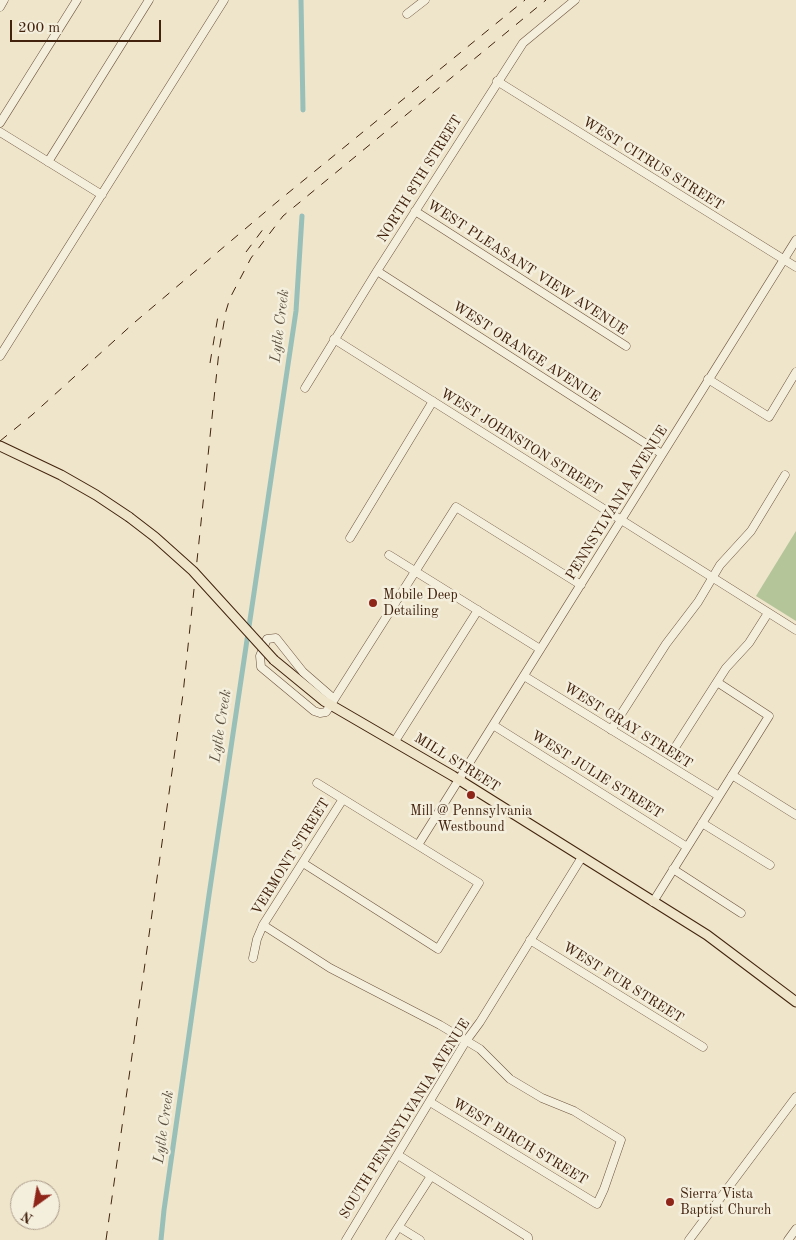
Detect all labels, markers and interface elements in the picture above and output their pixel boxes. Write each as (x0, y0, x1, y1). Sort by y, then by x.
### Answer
scale bar (12, 10, 164, 42)
text: 200 m (18, 21, 60, 36)
street label: NORTH 8TH STREET (374, 112, 466, 246)
street label: WEST CITRUS STREET (579, 114, 727, 214)
street label: WEST PLEASANT VIEW AVENUE (424, 197, 630, 339)
water label: Lytle Creek (267, 288, 293, 364)
street label: WEST ORANGE AVENUE (449, 298, 603, 406)
street label: WEST JOHNSTON STREET (437, 385, 605, 499)
street label: PENNSYLVANIA AVENUE (562, 423, 672, 583)
place label: Mobile Deep Detailing (383, 587, 458, 620)
marker: Mobile Deep Detailing (367, 597, 379, 609)
street label: WEST GRAY STREET (561, 680, 695, 772)
water label: Lytle Creek (206, 688, 236, 764)
street label: WEST JULIE STREET (528, 728, 666, 822)
street label: MILL STREET (411, 730, 503, 796)
marker: Mill @ Pennsylvania Westbound (465, 789, 477, 801)
street label: VERMONT STREET (248, 795, 334, 919)
place label: Mill @ Pennsylvania Westbound (410, 803, 532, 836)
street label: WEST FUR STREET (559, 939, 687, 1027)
street label: SOUTH PENNSYLVANIA AVENUE (336, 1016, 474, 1222)
water label: Lytle Creek (150, 1089, 178, 1165)
street label: WEST BIRCH STREET (449, 1095, 591, 1189)
north arrow (10, 1180, 60, 1230)
place label: Sierra Vista Baptist Church (680, 1186, 771, 1218)
marker: Sierra Vista Baptist Church (664, 1196, 676, 1208)
text: N (19, 1208, 36, 1226)

